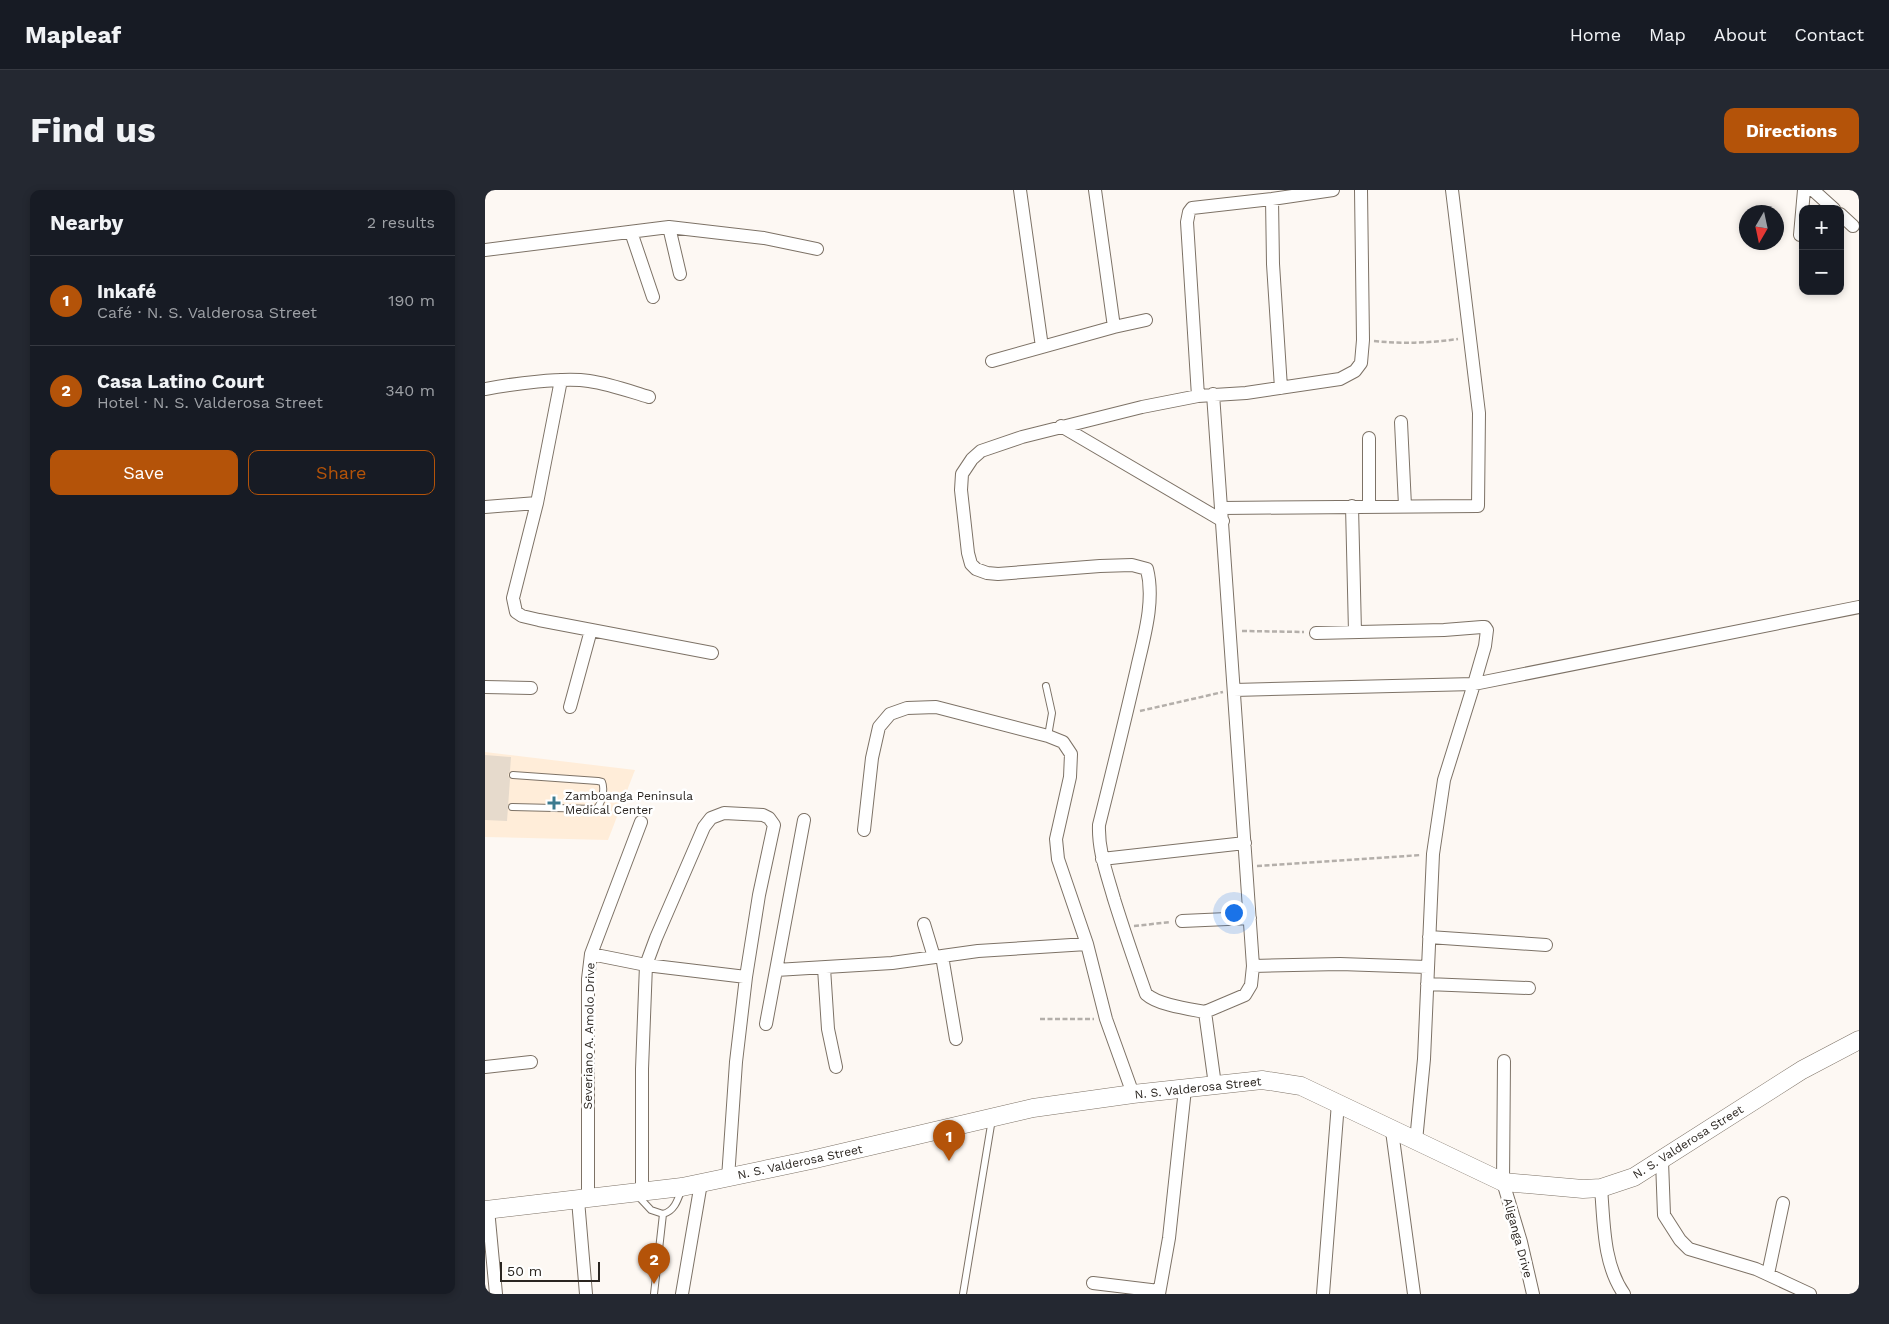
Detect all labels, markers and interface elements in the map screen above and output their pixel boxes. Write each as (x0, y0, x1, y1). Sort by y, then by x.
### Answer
text: Mapleaf (25, 21, 121, 49)
text: Home (1570, 24, 1621, 45)
text: Map (1649, 24, 1686, 45)
text: About (1714, 24, 1766, 45)
text: Contact (1794, 24, 1864, 45)
button: Directions (1724, 108, 1859, 153)
text: Find us (30, 109, 156, 151)
north arrow (1739, 205, 1784, 250)
map controls (1799, 205, 1844, 295)
button: + (1799, 205, 1844, 250)
text: Nearby (50, 210, 123, 235)
text: 2 results (367, 213, 435, 232)
button: − (1799, 250, 1844, 295)
text: Inkafé (97, 280, 156, 303)
text: 1 (63, 291, 69, 310)
text: 190 m (388, 291, 435, 310)
text: Café · N. S. Valderosa Street (97, 303, 317, 322)
text: Casa Latino Court (97, 370, 264, 393)
text: 2 (61, 381, 71, 400)
text: 340 m (385, 381, 435, 400)
text: Hotel · N. S. Valderosa Street (97, 393, 323, 412)
button: Save (50, 450, 238, 495)
button: Share (248, 450, 435, 495)
place label: Zamboanga Peninsula Medical Center (565, 789, 693, 817)
marker: Zamboanga Peninsula Medical Center (547, 796, 561, 810)
your location (1221, 900, 1247, 926)
street label: Severiano A. Amolo Drive (581, 962, 597, 1110)
street label: N. S. Valderosa Street (1134, 1074, 1262, 1102)
street label: N. S. Valderosa Street (1630, 1102, 1746, 1182)
pin: 1 (933, 1120, 965, 1161)
street label: N. S. Valderosa Street (736, 1142, 864, 1182)
street label: Aliganga Drive (1501, 1196, 1535, 1280)
pin: 2 (638, 1243, 670, 1284)
scale bar (500, 1259, 600, 1282)
text: 50 m (507, 1263, 542, 1279)

